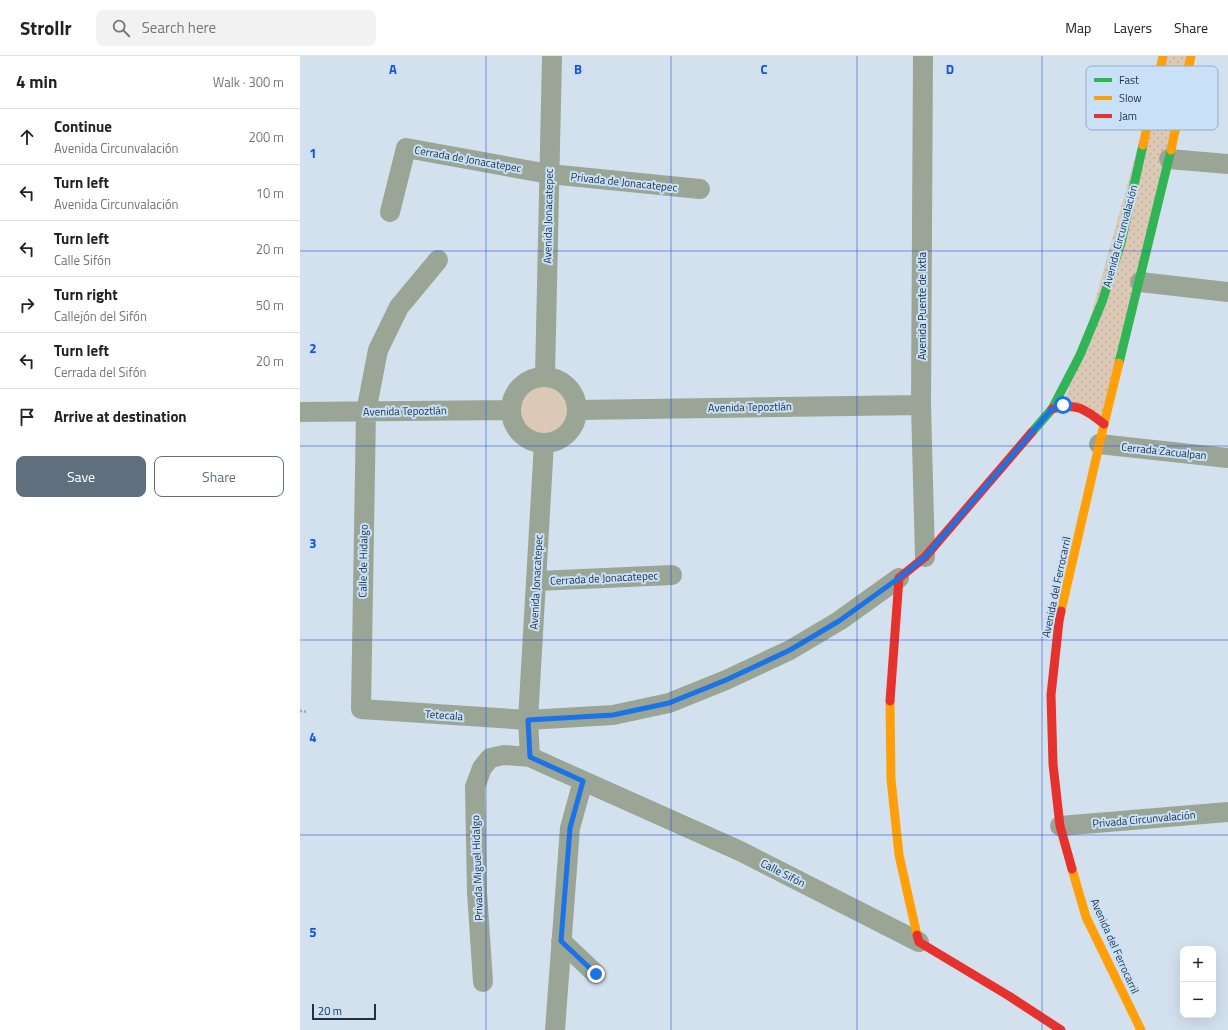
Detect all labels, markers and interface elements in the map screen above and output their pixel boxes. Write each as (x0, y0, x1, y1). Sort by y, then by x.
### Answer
search box (96, 10, 376, 46)
text: Strollr (20, 13, 72, 42)
text: Search here (142, 16, 216, 39)
icon: search (110, 17, 132, 39)
text: Map (1065, 17, 1091, 38)
text: Layers (1113, 17, 1152, 38)
text: Share (1174, 17, 1208, 38)
text: A (389, 59, 397, 79)
text: B (574, 59, 582, 79)
text: C (760, 59, 768, 79)
text: D (946, 59, 954, 79)
legend (1086, 66, 1218, 130)
text: 4 min (16, 69, 57, 95)
text: Walk · 300 m (213, 72, 284, 92)
text: Fast (1119, 72, 1139, 88)
text: Slow (1119, 90, 1142, 106)
text: Jam (1119, 108, 1137, 124)
text: Continue (54, 115, 112, 138)
icon: ahead (16, 126, 38, 148)
text: 200 m (248, 127, 284, 147)
text: Avenida Circunvalación (54, 138, 179, 158)
street label: Cerrada de Jonacatepec (413, 142, 523, 176)
text: 1 (309, 143, 317, 163)
street label: Avenida Jonacatepec (539, 168, 557, 264)
street label: Privada de Jonacatepec (570, 168, 678, 196)
text: Turn left (54, 171, 109, 194)
icon: left (16, 182, 38, 204)
text: 10 m (256, 183, 284, 203)
street label: Avenida Circunvalación (1099, 183, 1141, 289)
text: Avenida Circunvalación (54, 194, 179, 214)
text: Turn left (54, 227, 109, 250)
icon: left (16, 238, 38, 260)
text: 20 m (256, 239, 284, 259)
text: Calle Sifón (54, 250, 111, 270)
street label: Avenida Puente de Ixtla (914, 251, 930, 360)
text: Turn right (54, 283, 118, 306)
icon: right (16, 294, 38, 316)
text: 50 m (256, 295, 284, 315)
text: Callejón del Sifón (54, 306, 147, 326)
text: 2 (309, 338, 317, 358)
text: Turn left (54, 339, 109, 362)
icon: left (16, 350, 38, 372)
text: 20 m (256, 351, 284, 371)
text: Cerrada del Sifón (54, 362, 147, 382)
route start (1054, 396, 1072, 414)
street label: Avenida Tepoztlán (708, 398, 792, 416)
street label: Avenida Tepoztlán (363, 402, 447, 420)
text: Arrive at destination (54, 405, 187, 428)
icon: arrive (16, 406, 38, 428)
street label: Cerrada Zacualpan (1121, 439, 1207, 463)
button: Save (16, 456, 146, 497)
button: Share (154, 456, 284, 497)
street label: Calle de Hidalgo (354, 524, 372, 598)
text: 3 (309, 533, 317, 553)
street label: Avenida Jonacatepec (526, 534, 546, 630)
street label: Avenida del Ferrocarril (1037, 535, 1075, 639)
street label: Cerrada de Jonacatepec (549, 567, 659, 589)
street label: Tetecala (424, 706, 464, 724)
text: 4 (309, 727, 317, 747)
street label: Privada Circunvalación (1092, 807, 1196, 831)
street label: Privada Miguel Hidalgo (467, 815, 487, 921)
street label: Calle Sifón (758, 855, 808, 891)
street label: Avenida del Ferrocarril (1087, 896, 1143, 996)
text: 5 (309, 922, 317, 942)
map controls (1180, 946, 1216, 1018)
button: + (1180, 946, 1216, 982)
route end (587, 965, 605, 983)
button: − (1180, 982, 1216, 1018)
scale bar (312, 1002, 376, 1021)
text: 20 m (318, 1003, 342, 1019)

